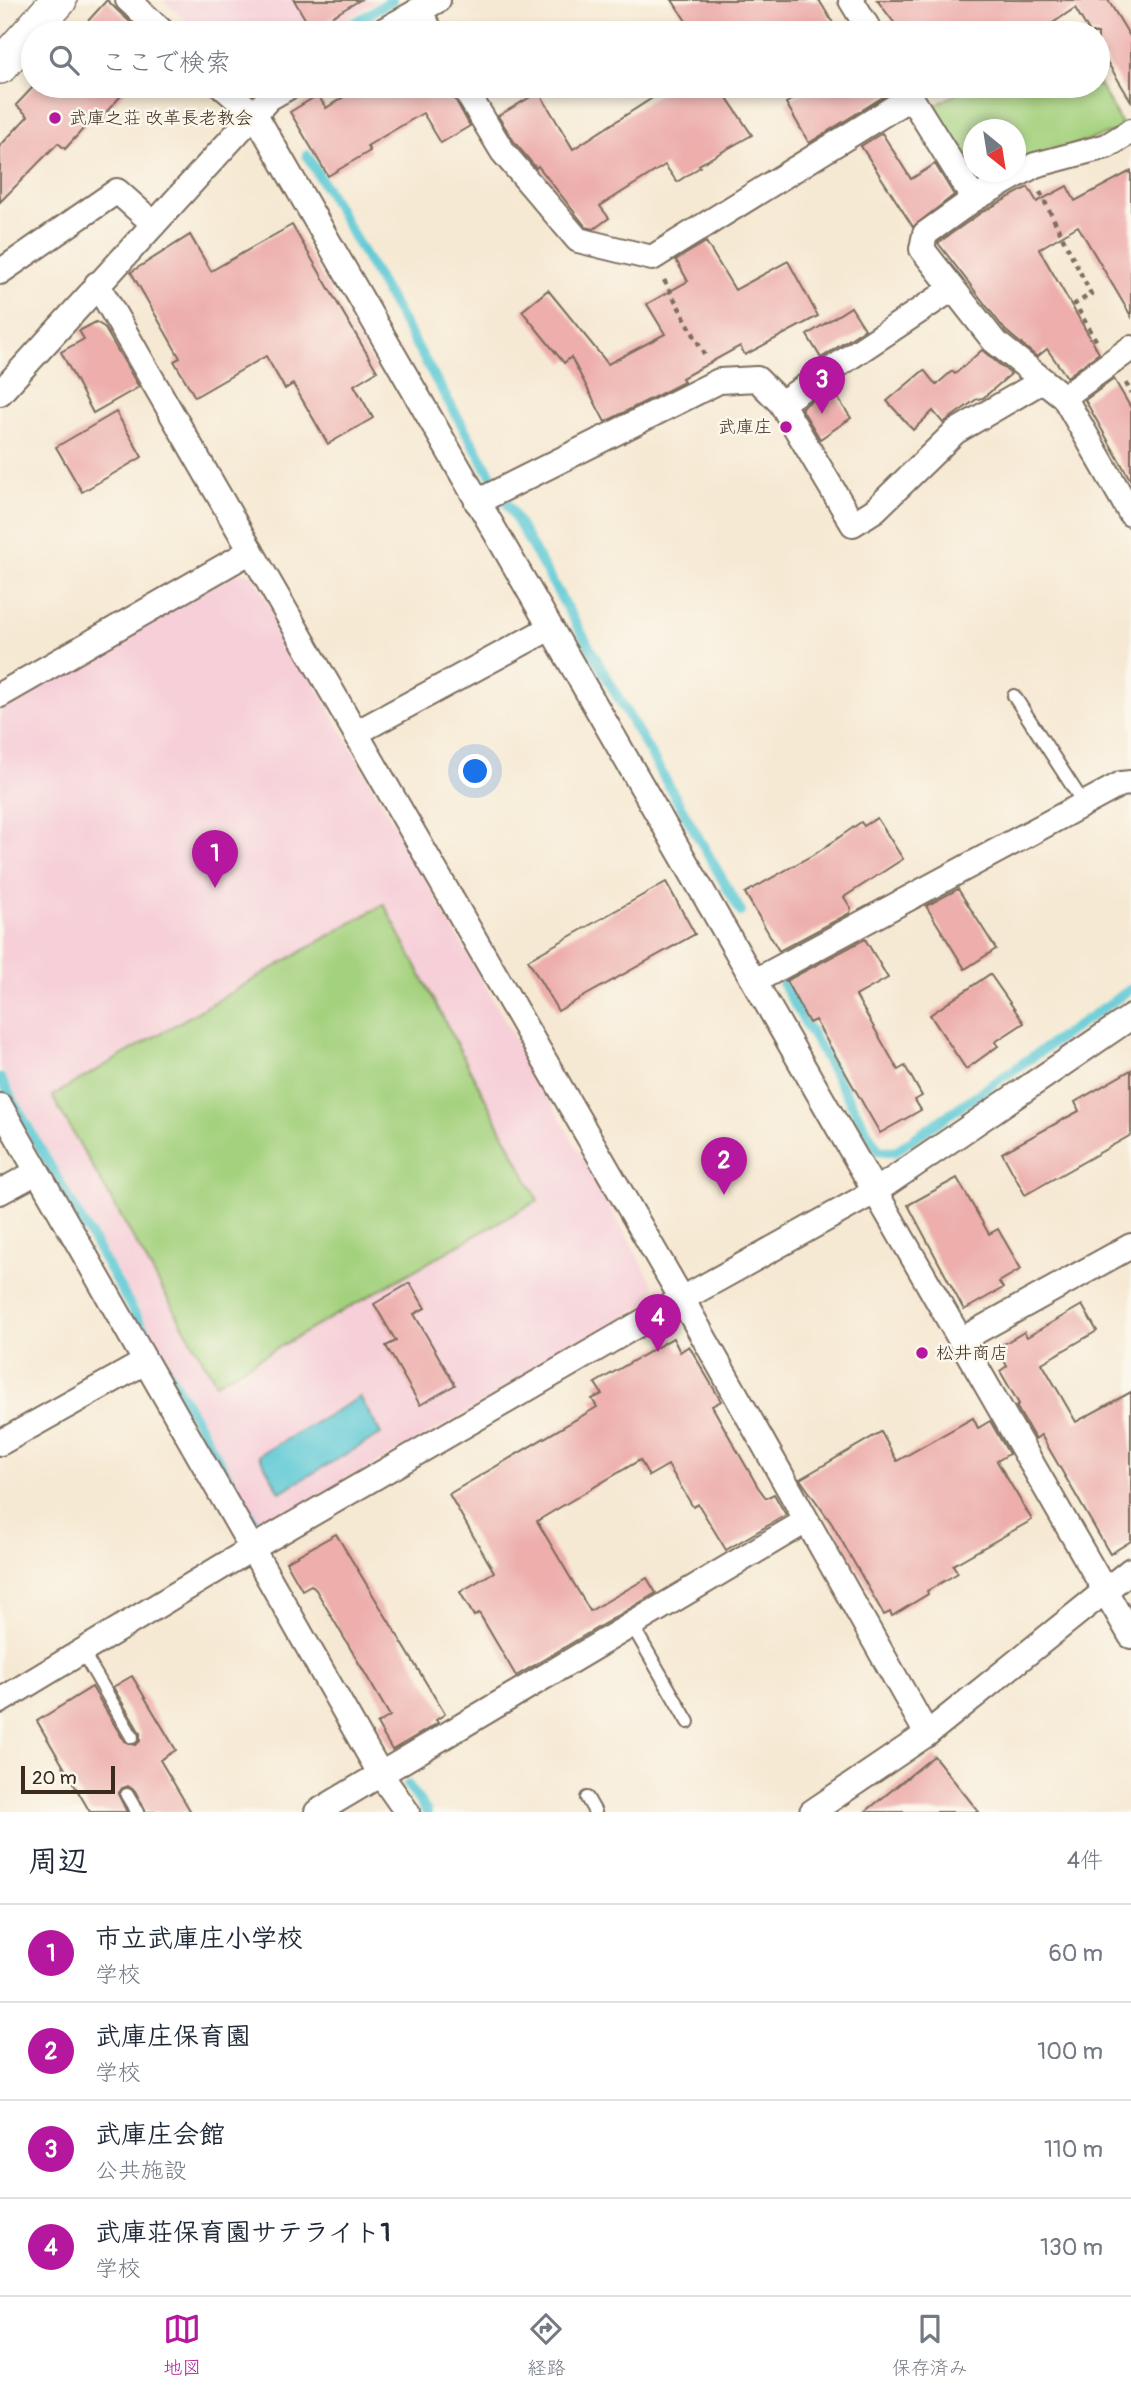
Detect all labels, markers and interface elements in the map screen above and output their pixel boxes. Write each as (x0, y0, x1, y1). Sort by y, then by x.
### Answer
search box (21, 21, 1110, 98)
icon: search (45, 41, 83, 79)
text: ここで検索 (101, 47, 231, 79)
place label: 武庫之荘 改革長老教会 (69, 107, 253, 130)
marker: 武庫之荘 改革長老教会 (47, 110, 63, 126)
north arrow (963, 119, 1026, 182)
pin: 3 (799, 356, 845, 414)
place label: 武庫庄 (718, 416, 772, 439)
marker: 武庫庄 (778, 419, 794, 435)
your location (458, 754, 492, 788)
pin: 1 (192, 830, 238, 888)
pin: 2 (701, 1137, 747, 1195)
pin: 4 (635, 1294, 681, 1352)
place label: 松井商店 (936, 1342, 1008, 1365)
marker: 松井商店 (914, 1345, 930, 1361)
scale bar (21, 1763, 116, 1795)
text: 20 m (32, 1766, 77, 1790)
text: 周辺 (28, 1843, 88, 1880)
text: 4件 (1067, 1846, 1103, 1875)
text: 市立武庫庄小学校 (95, 1923, 303, 1955)
text: 1 (47, 1939, 56, 1968)
text: 60 m (1048, 1939, 1103, 1968)
text: 学校 (95, 1960, 141, 1989)
text: 武庫庄保育園 (95, 2021, 251, 2053)
text: 2 (45, 2037, 57, 2066)
text: 100 m (1037, 2037, 1103, 2066)
text: 学校 (95, 2058, 141, 2087)
text: 武庫庄会館 (95, 2119, 225, 2151)
text: 3 (45, 2135, 57, 2164)
text: 110 m (1044, 2135, 1103, 2164)
text: 公共施設 (95, 2156, 187, 2185)
text: 武庫荘保育園サテライト1 (95, 2217, 391, 2249)
text: 4 (44, 2233, 58, 2262)
text: 130 m (1040, 2233, 1103, 2262)
text: 学校 (95, 2254, 141, 2283)
tab: 地図 (163, 2310, 201, 2380)
tab: 経路 (527, 2310, 566, 2380)
tab: 保存済み (892, 2310, 968, 2380)

